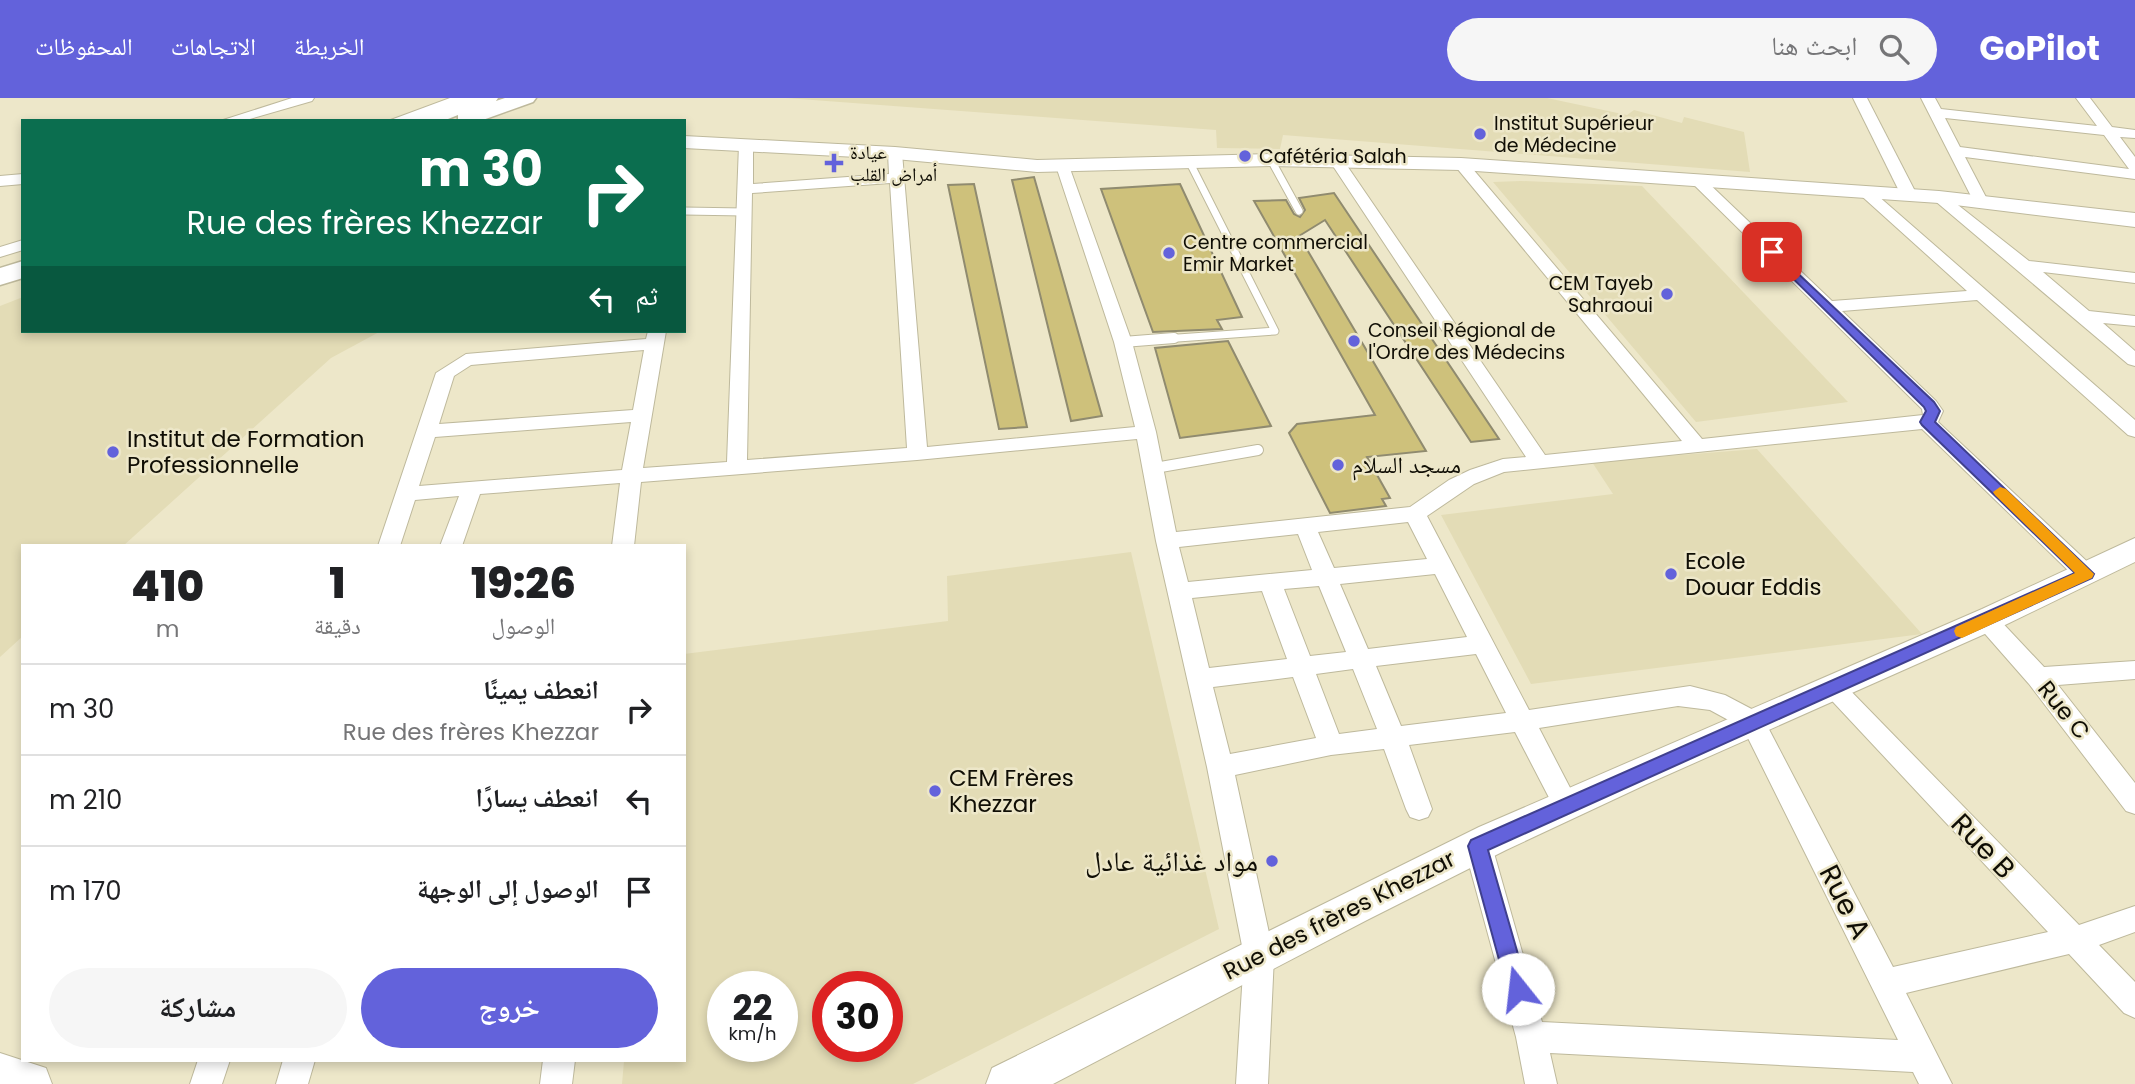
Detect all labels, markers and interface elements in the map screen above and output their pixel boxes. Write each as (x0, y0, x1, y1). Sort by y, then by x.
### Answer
search box (1447, 18, 1937, 81)
text: GoPilot (1979, 25, 2100, 72)
text: ابحث هنا (1771, 28, 1857, 64)
text: المحفوظات (35, 30, 133, 63)
text: الاتجاهات (171, 30, 256, 63)
text: الخريطة (294, 30, 365, 63)
icon: search (1875, 30, 1913, 68)
place label: Institut Supérieur de Médecine (1494, 110, 1654, 159)
marker: Institut Supérieur de Médecine (1472, 126, 1488, 142)
text: 30 m (419, 135, 543, 203)
place label: عيادة أمراض القلب (850, 139, 937, 188)
place label: Cafétéria Salah (1259, 143, 1407, 170)
icon: right (567, 147, 658, 238)
marker: Cafétéria Salah (1237, 148, 1253, 164)
marker: عيادة أمراض القلب (824, 153, 844, 173)
text: Rue des frères Khezzar (186, 200, 543, 245)
pin (1742, 222, 1802, 282)
place label: Centre commercial Emir Market (1183, 229, 1368, 278)
icon: arrive (1753, 233, 1791, 271)
marker: Centre commercial Emir Market (1161, 245, 1177, 261)
place label: CEM Tayeb Sahraoui (1549, 270, 1653, 319)
text: ثم (635, 278, 658, 314)
icon: left (583, 280, 621, 318)
marker: CEM Tayeb Sahraoui (1659, 286, 1675, 302)
place label: Conseil Régional de l'Ordre des Médecins (1368, 317, 1565, 366)
marker: Conseil Régional de l'Ordre des Médecins (1346, 333, 1362, 349)
place label: Institut de Formation Professionnelle (127, 423, 365, 481)
marker: Institut de Formation Professionnelle (105, 444, 121, 460)
place label: مسجد السلام (1352, 449, 1461, 481)
marker: مسجد السلام (1330, 457, 1346, 473)
place label: Ecole Douar Eddis (1685, 545, 1822, 603)
text: 1 (329, 554, 346, 613)
text: 19:26 (471, 554, 576, 613)
text: 410 (131, 557, 204, 616)
marker: Ecole Douar Eddis (1663, 566, 1679, 582)
text: دقيقة (314, 610, 361, 642)
text: الوصول (492, 610, 555, 642)
text: m (156, 613, 179, 645)
text: انعطف يمينًا (483, 672, 599, 708)
street label: Rue C (2031, 674, 2097, 746)
text: 30 m (49, 691, 114, 727)
icon: right (620, 691, 658, 729)
text: Rue des frères Khezzar (343, 716, 599, 748)
place label: CEM Frères Khezzar (949, 762, 1074, 820)
text: انعطف يسارًا (476, 780, 599, 816)
text: 210 m (49, 782, 122, 818)
icon: left (620, 782, 658, 820)
marker: CEM Frères Khezzar (927, 783, 943, 799)
street label: Rue B (1942, 805, 2024, 887)
place label: مواد غذائية عادل (1085, 842, 1258, 881)
street label: Rue des frères Khezzar (1218, 843, 1460, 987)
marker: مواد غذائية عادل (1264, 853, 1280, 869)
street label: Rue A (1810, 858, 1880, 946)
text: الوصول إلى الوجهة (417, 871, 599, 907)
text: 170 m (49, 873, 122, 909)
icon: arrive (620, 873, 658, 911)
position arrow (1481, 952, 1555, 1026)
button: مشاركة (49, 968, 347, 1048)
button: خروج (361, 968, 658, 1048)
speed limit sign: 30 (812, 971, 903, 1062)
text: 22 (733, 983, 772, 1032)
text: km/h (729, 1021, 776, 1046)

